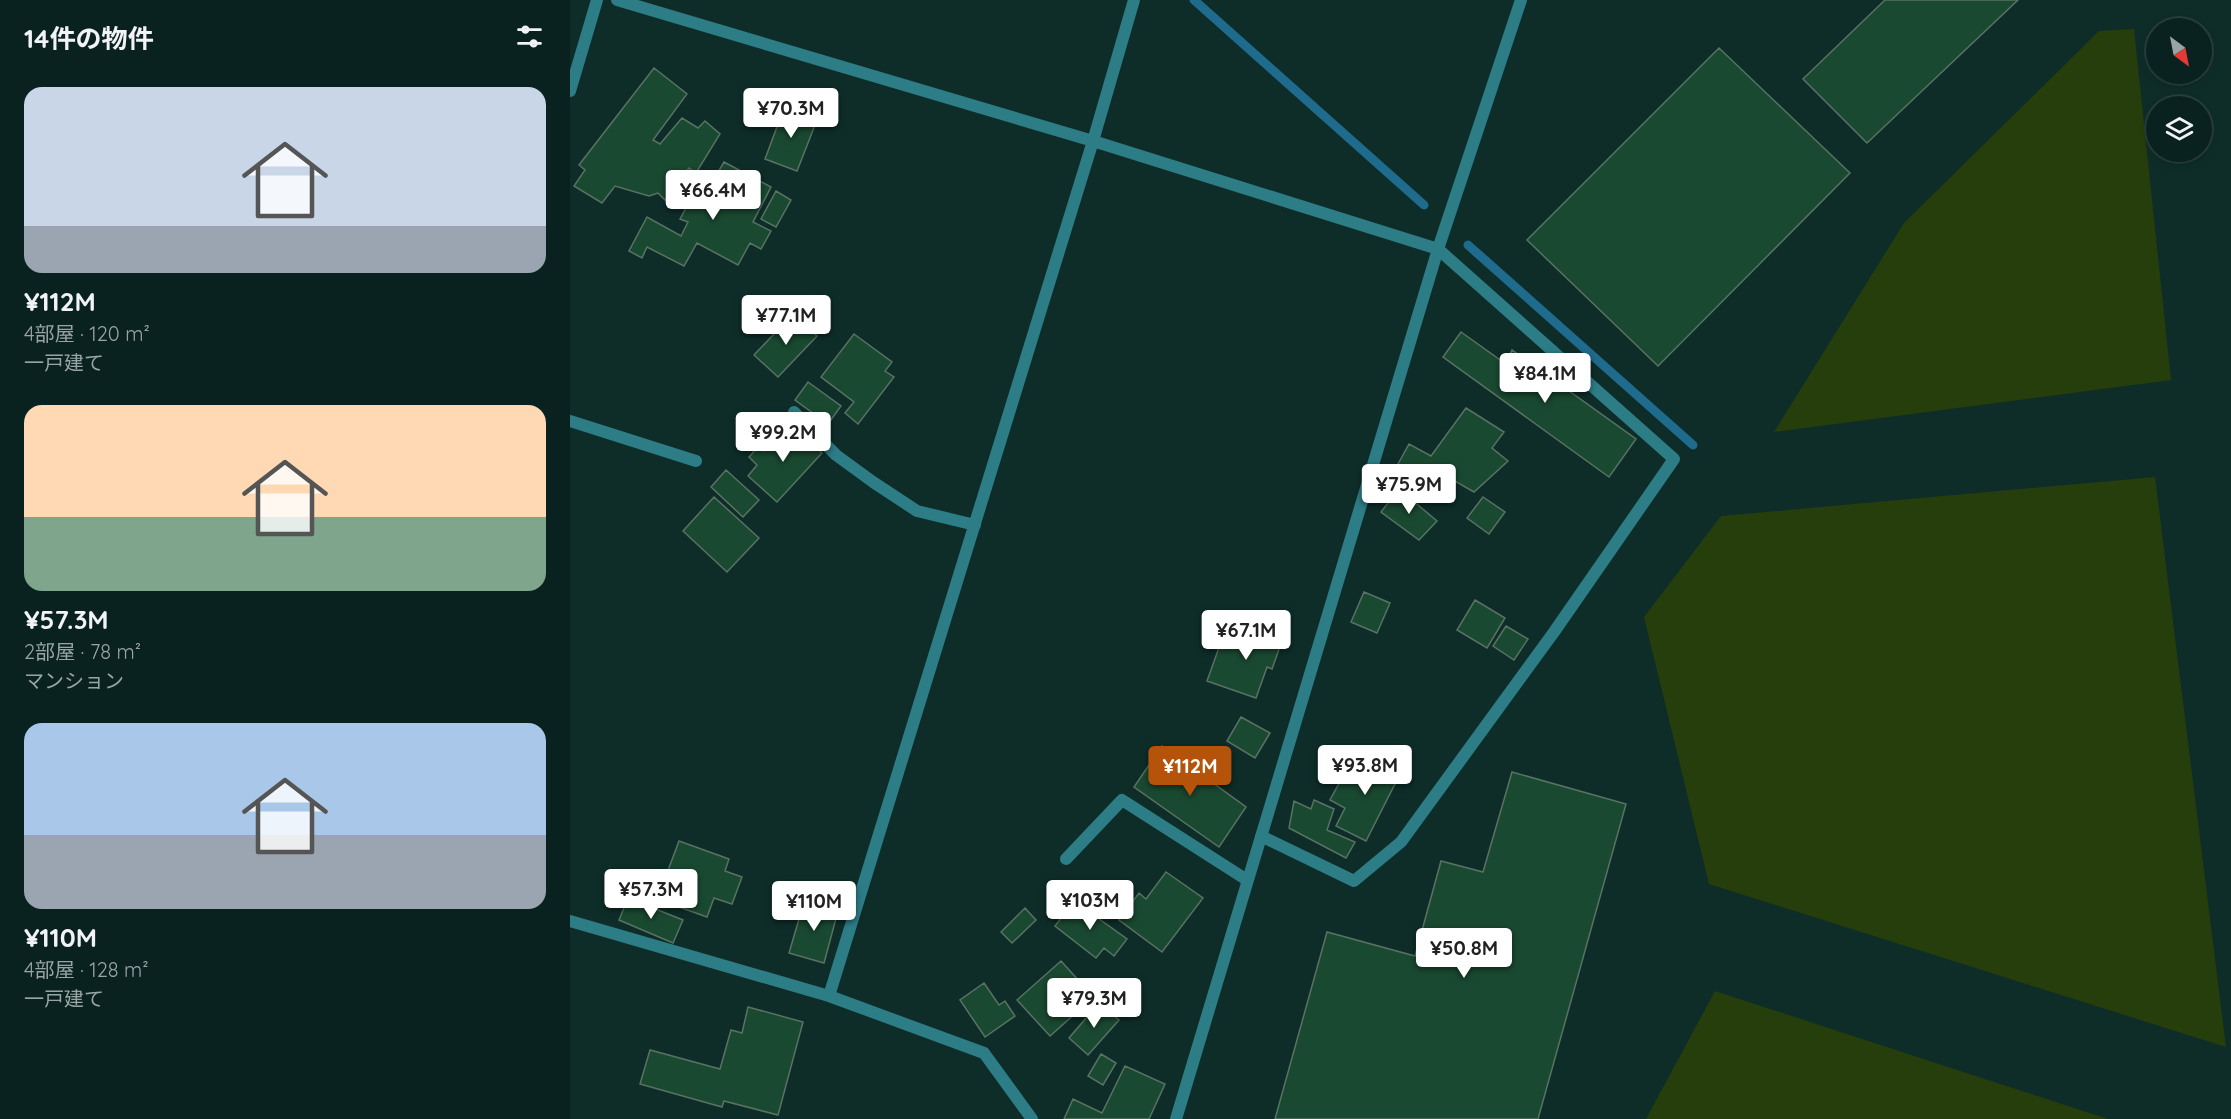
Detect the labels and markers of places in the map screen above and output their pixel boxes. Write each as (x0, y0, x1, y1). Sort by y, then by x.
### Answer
pin: ¥70.3M (742, 88, 840, 139)
pin: ¥66.4M (664, 170, 762, 221)
pin: ¥77.1M (737, 295, 835, 346)
pin: ¥84.1M (1496, 353, 1594, 404)
pin: ¥99.2M (734, 412, 832, 463)
pin: ¥75.9M (1360, 464, 1458, 515)
pin: ¥67.1M (1197, 610, 1295, 661)
pin: ¥93.8M (1316, 745, 1414, 796)
pin: ¥112M (1148, 746, 1232, 797)
pin: ¥57.3M (602, 869, 700, 920)
pin: ¥103M (1048, 880, 1132, 931)
pin: ¥110M (772, 881, 856, 932)
pin: ¥50.8M (1415, 928, 1513, 979)
pin: ¥79.3M (1045, 978, 1143, 1029)

